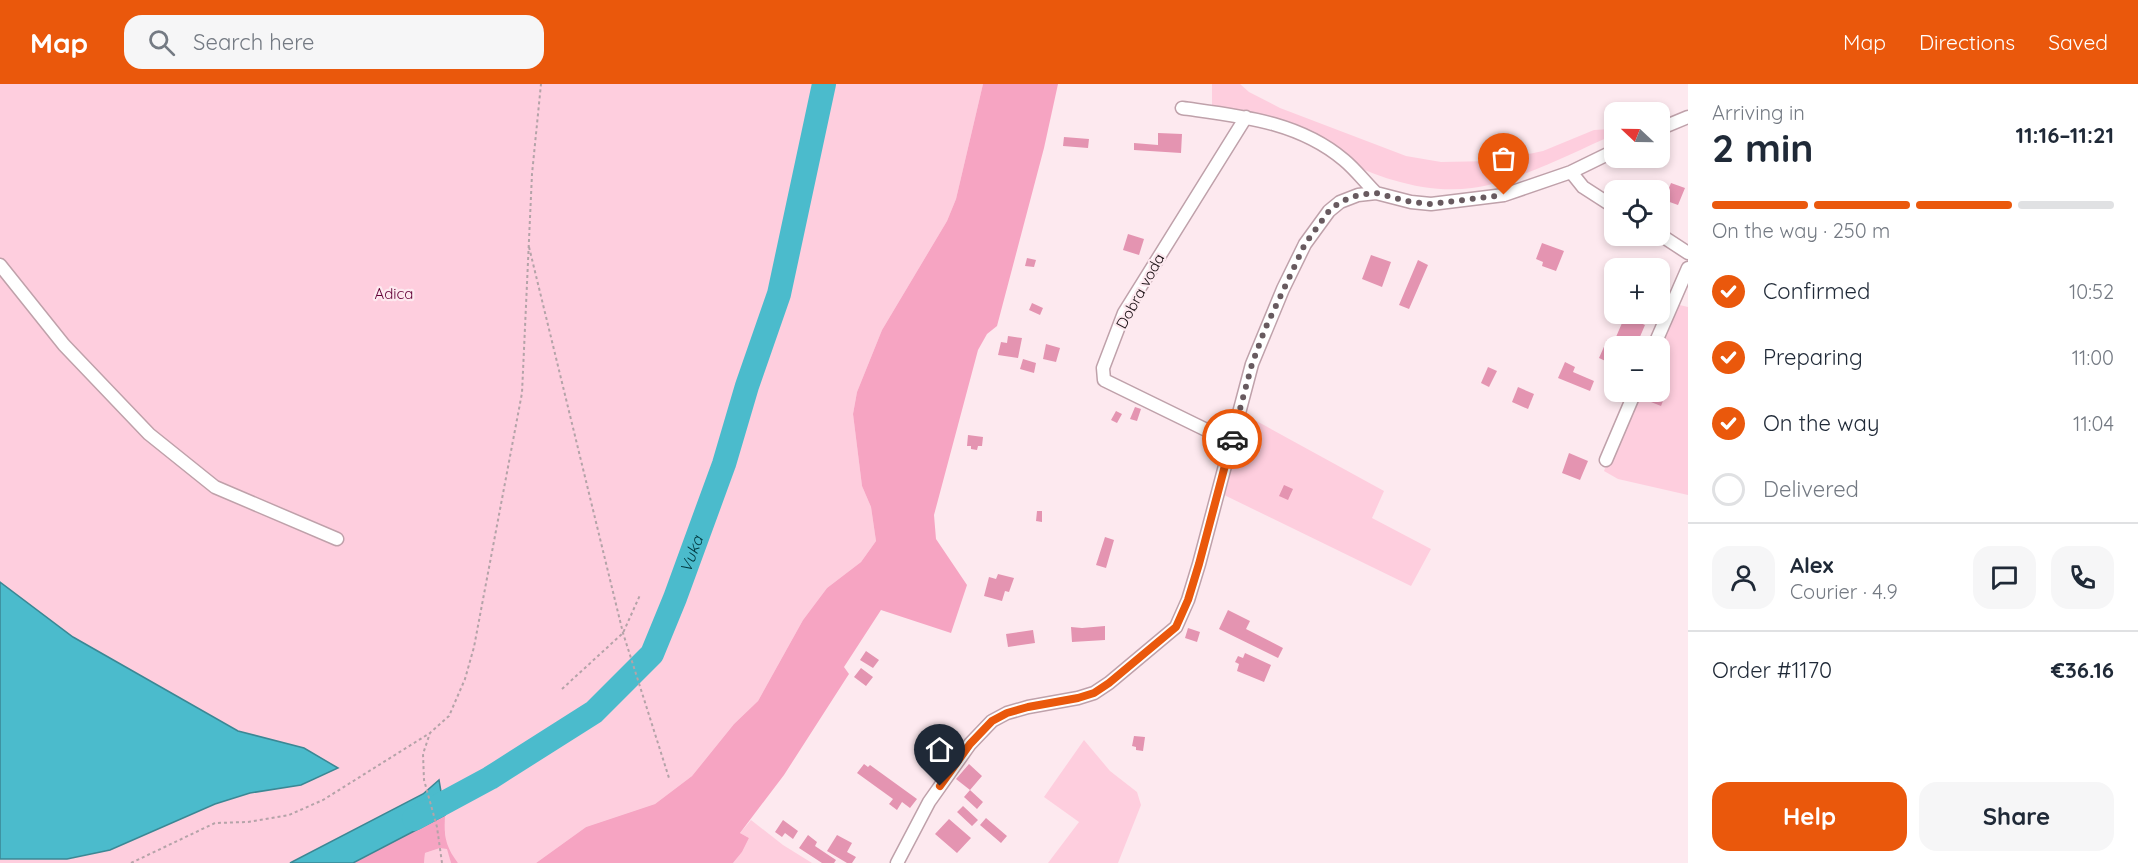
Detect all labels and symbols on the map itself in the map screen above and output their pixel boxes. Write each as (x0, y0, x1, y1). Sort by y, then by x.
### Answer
north arrow (1604, 102, 1670, 168)
pin (1478, 133, 1529, 195)
street label: Dobra voda (1112, 250, 1168, 332)
park label: Adica (375, 284, 413, 303)
courier (1202, 409, 1262, 469)
water label: Vuka (675, 532, 707, 575)
pin (914, 724, 965, 786)

